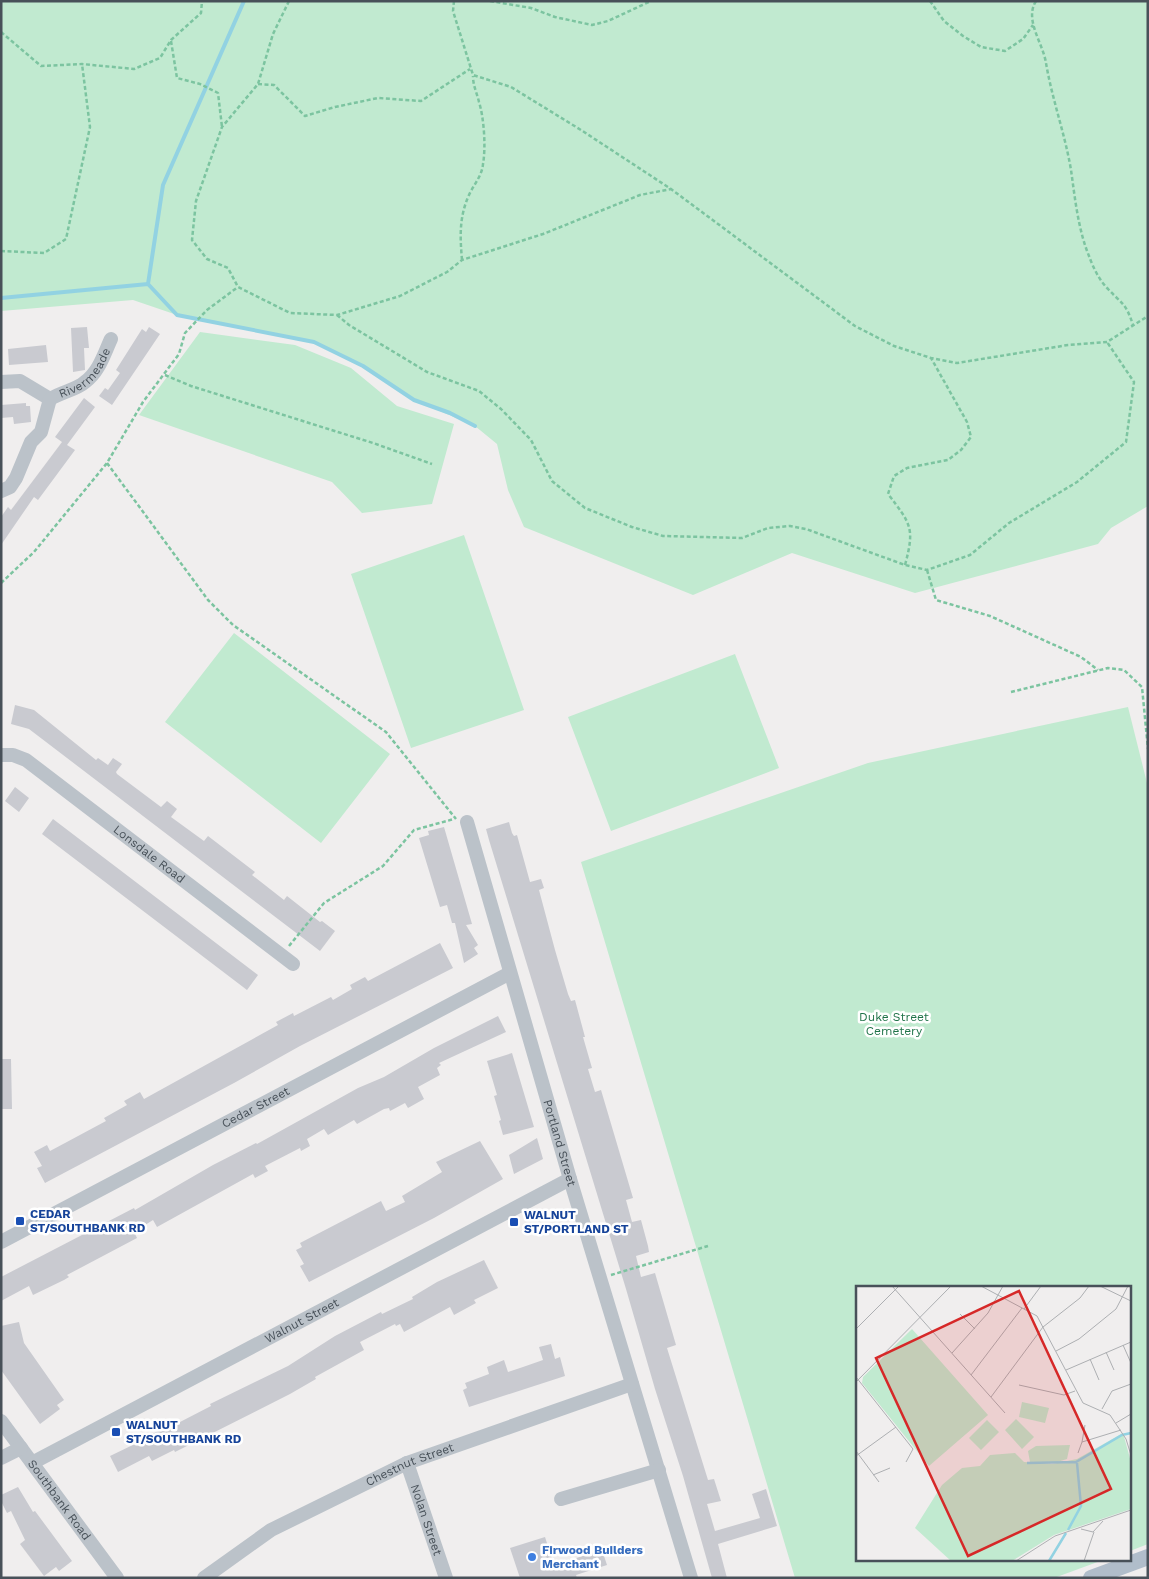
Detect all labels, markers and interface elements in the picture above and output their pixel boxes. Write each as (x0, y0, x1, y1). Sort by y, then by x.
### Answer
street label: Rivermeade (57, 346, 113, 401)
street label: Lonsdale Road (111, 822, 188, 886)
park label: Duke Street Cemetery (859, 1010, 929, 1038)
street label: Cedar Street (219, 1084, 292, 1131)
street label: Portland Street (540, 1098, 579, 1188)
place label: CEDAR ST/SOUTHBANK RD (30, 1207, 146, 1235)
place label: WALNUT ST/PORTLAND ST (524, 1208, 629, 1236)
marker: CEDAR ST/SOUTHBANK RD (14, 1215, 26, 1227)
marker: WALNUT ST/PORTLAND ST (508, 1216, 520, 1228)
inset map (856, 1286, 1132, 1562)
street label: Walnut Street (262, 1295, 341, 1346)
place label: WALNUT ST/SOUTHBANK RD (126, 1418, 242, 1446)
marker: WALNUT ST/SOUTHBANK RD (110, 1426, 122, 1438)
street label: Chestnut Street (363, 1440, 456, 1489)
street label: Southbank Road (25, 1457, 94, 1543)
street label: Nolan Street (408, 1482, 445, 1557)
place label: Firwood Builders Merchant (542, 1543, 644, 1571)
marker: Firwood Builders Merchant (526, 1551, 538, 1563)

